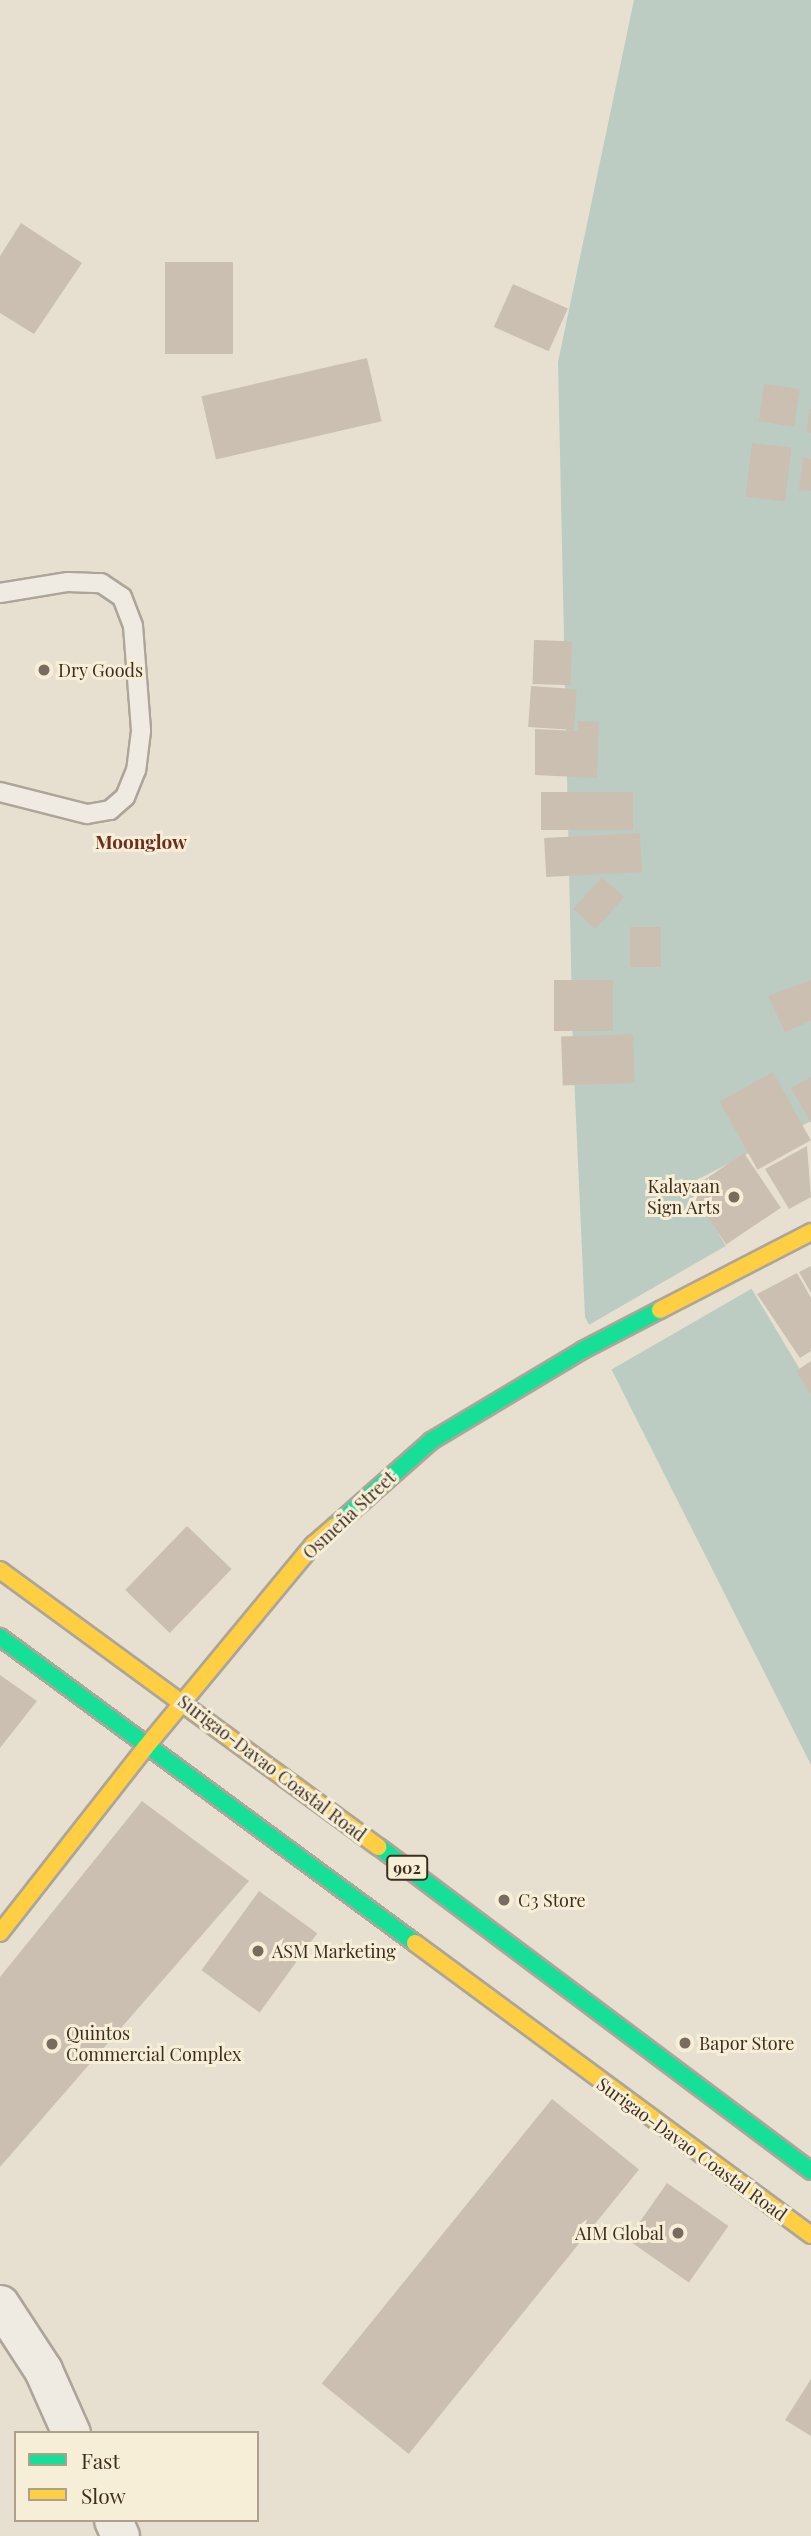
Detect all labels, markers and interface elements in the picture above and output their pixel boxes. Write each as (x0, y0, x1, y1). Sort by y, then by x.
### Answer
place label: Dry Goods (58, 659, 143, 681)
marker: Dry Goods (36, 662, 52, 678)
district label: Moonglow (95, 831, 187, 853)
place label: Kalayaan Sign Arts (647, 1176, 720, 1218)
marker: Kalayaan Sign Arts (726, 1189, 742, 1205)
street label: Osmeña Street (298, 1467, 400, 1563)
street label: Surigao-Davao Coastal Road (174, 1690, 370, 1846)
road number: 902 (386, 1856, 428, 1880)
place label: C3 Store (518, 1889, 586, 1911)
marker: C3 Store (496, 1892, 512, 1908)
place label: ASM Marketing (272, 1940, 396, 1962)
marker: ASM Marketing (250, 1943, 266, 1959)
place label: Quintos Commercial Complex (66, 2023, 241, 2066)
place label: Bapor Store (699, 2032, 795, 2054)
marker: Bapor Store (677, 2035, 693, 2051)
marker: Quintos Commercial Complex (44, 2036, 60, 2052)
street label: Surigao-Davao Coastal Road (593, 2073, 791, 2225)
place label: AIM Global (575, 2222, 664, 2244)
marker: AIM Global (670, 2225, 686, 2241)
legend (14, 2431, 259, 2522)
text: Fast (81, 2446, 120, 2474)
text: Slow (81, 2481, 126, 2509)

